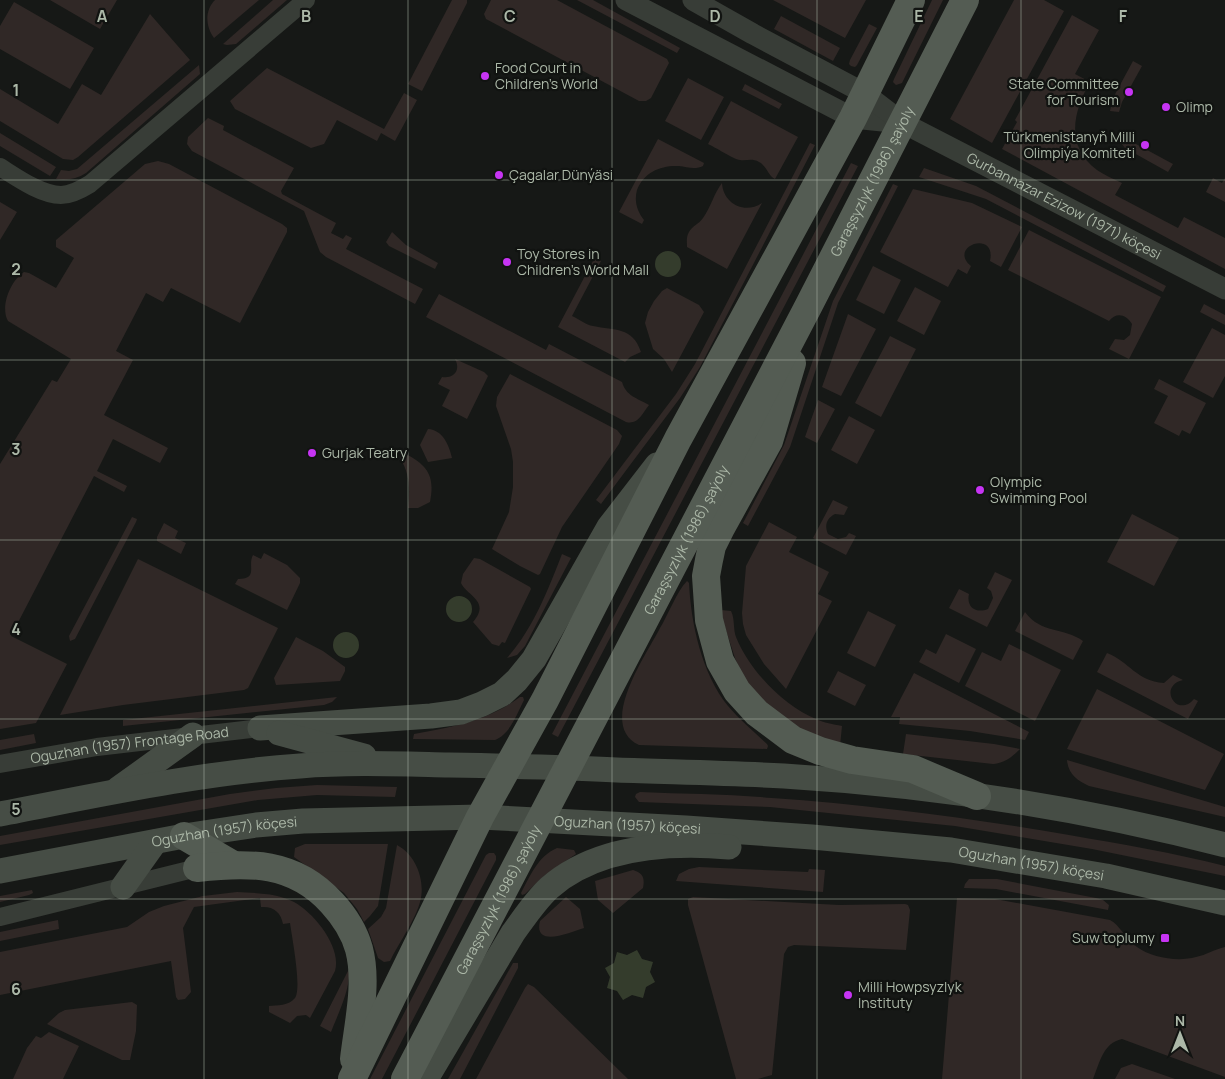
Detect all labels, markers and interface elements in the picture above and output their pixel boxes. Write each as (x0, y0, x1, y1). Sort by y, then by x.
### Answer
text: A (97, 5, 108, 27)
text: B (301, 5, 311, 27)
text: C (504, 5, 516, 27)
text: D (709, 5, 721, 27)
text: E (914, 5, 924, 27)
text: F (1119, 5, 1128, 27)
place label: Food Court in Children's World (495, 58, 598, 93)
marker: Food Court in Children's World (479, 70, 491, 82)
place label: State Committee for Tourism (1009, 74, 1119, 109)
text: 1 (12, 79, 20, 101)
marker: State Committee for Tourism (1123, 86, 1135, 98)
place label: Olimp (1176, 97, 1213, 116)
marker: Olimp (1160, 101, 1172, 113)
street label: Garaşsyzlyk (1986) şaýoly (825, 102, 918, 260)
place label: Türkmenistanyň Milli Olimpiýa Komiteti (1004, 127, 1135, 162)
marker: Türkmenistanyň Milli Olimpiýa Komiteti (1139, 139, 1151, 151)
street label: Gurbannazar Ezizow (1971) köçesi (964, 148, 1165, 264)
place label: Çagalar Dünýäsi (509, 165, 613, 184)
marker: Çagalar Dünýäsi (493, 169, 505, 181)
place label: Toy Stores in Children's World Mall (517, 244, 649, 279)
marker: Toy Stores in Children's World Mall (501, 256, 513, 268)
text: 2 (11, 258, 21, 280)
text: 3 (11, 438, 21, 460)
place label: Gurjak Teatry (322, 443, 408, 462)
marker: Gurjak Teatry (306, 447, 318, 459)
street label: Garaşsyzlyk (1986) şaýoly (639, 461, 733, 618)
place label: Olympic Swimming Pool (990, 472, 1087, 507)
marker: Olympic Swimming Pool (974, 484, 986, 496)
text: 4 (11, 618, 21, 640)
street label: Oguzhan (1957) Frontage Road (29, 722, 230, 768)
text: 5 (11, 798, 21, 820)
street label: Oguzhan (1957) köçesi (554, 811, 702, 838)
street label: Oguzhan (1957) köçesi (150, 812, 298, 851)
street label: Garaşsyzlyk (1986) şaýoly (451, 821, 545, 978)
street label: Oguzhan (1957) köçesi (957, 841, 1105, 885)
place label: Suw toplumy (1072, 928, 1156, 947)
marker: Suw toplumy (1159, 932, 1171, 944)
place label: Milli Howpsyzlyk Instituty (858, 977, 963, 1012)
text: 6 (11, 978, 21, 1000)
marker: Milli Howpsyzlyk Instituty (842, 989, 854, 1001)
north arrow (1155, 1009, 1205, 1059)
text: N (1175, 1011, 1185, 1030)

